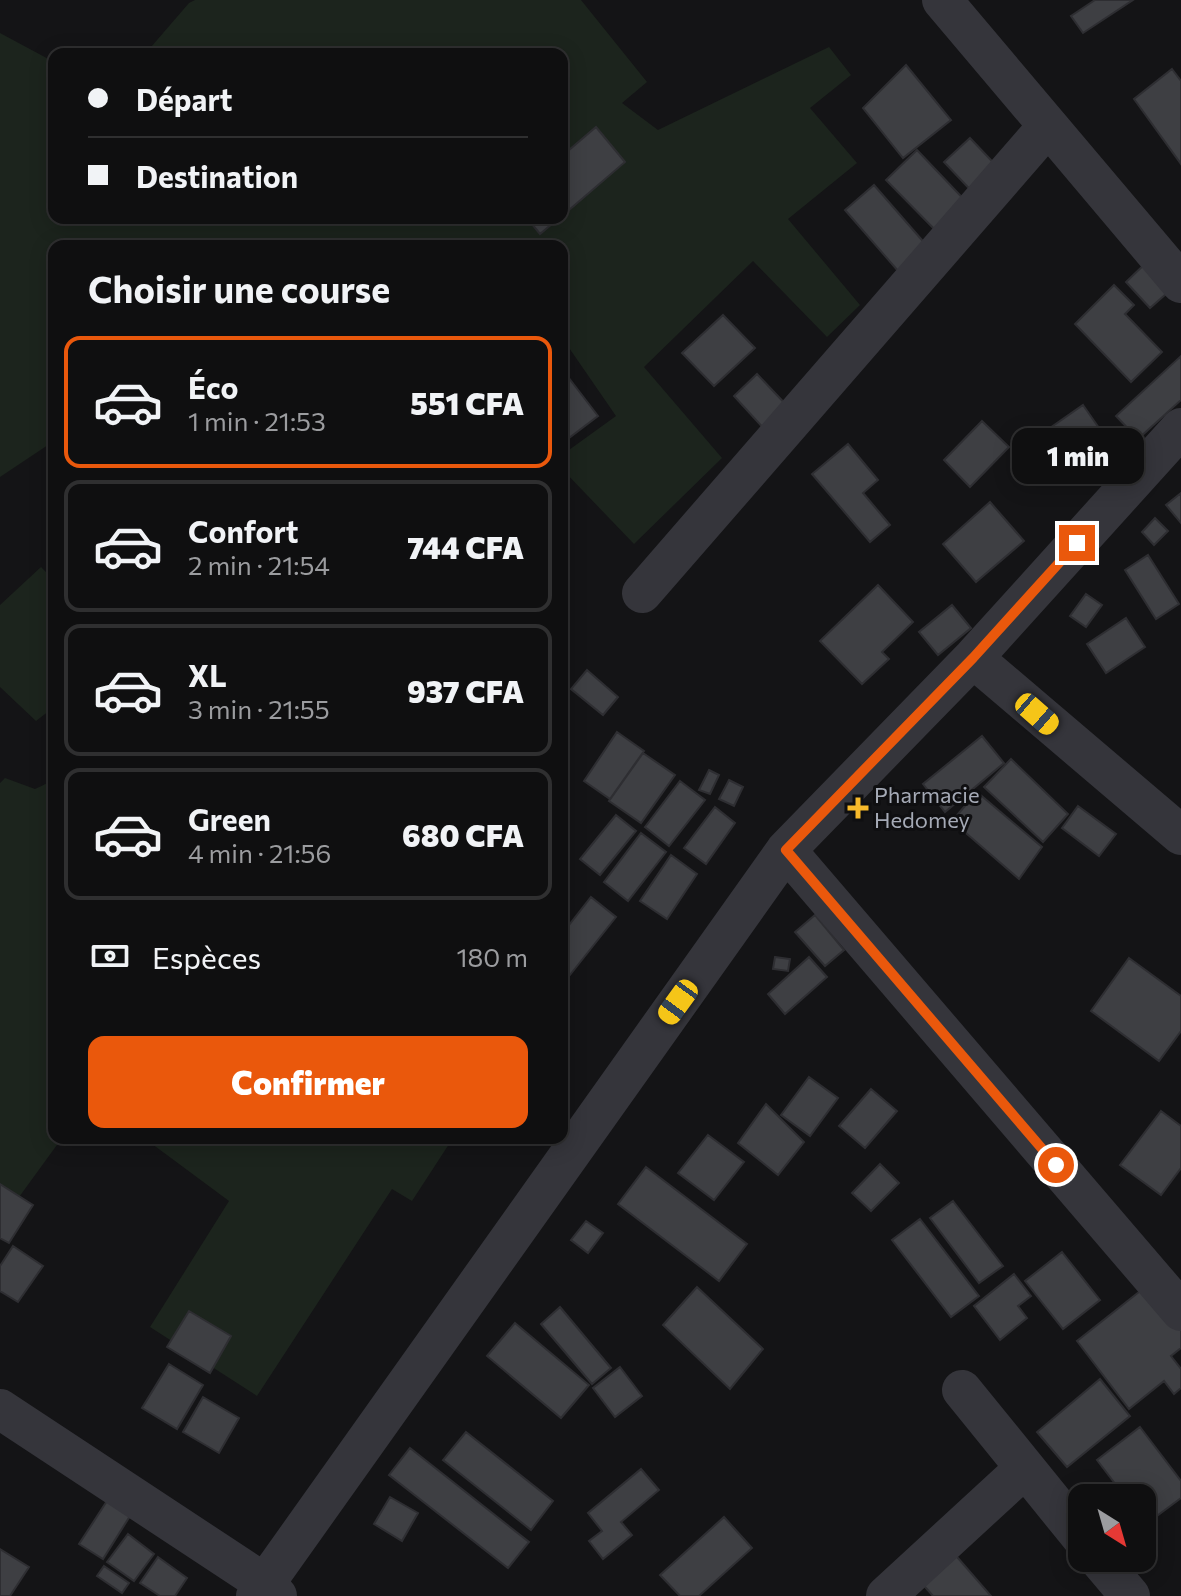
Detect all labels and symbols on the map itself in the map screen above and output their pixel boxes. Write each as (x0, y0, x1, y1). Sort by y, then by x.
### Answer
callout: 1 min (1011, 427, 1143, 483)
route end (1059, 525, 1095, 561)
car (1011, 689, 1063, 739)
place label: Pharmacie Hedomey (874, 781, 980, 833)
marker: Pharmacie Hedomey (849, 799, 867, 817)
car (654, 976, 702, 1028)
route start (1038, 1147, 1074, 1183)
north arrow (1068, 1484, 1156, 1572)

